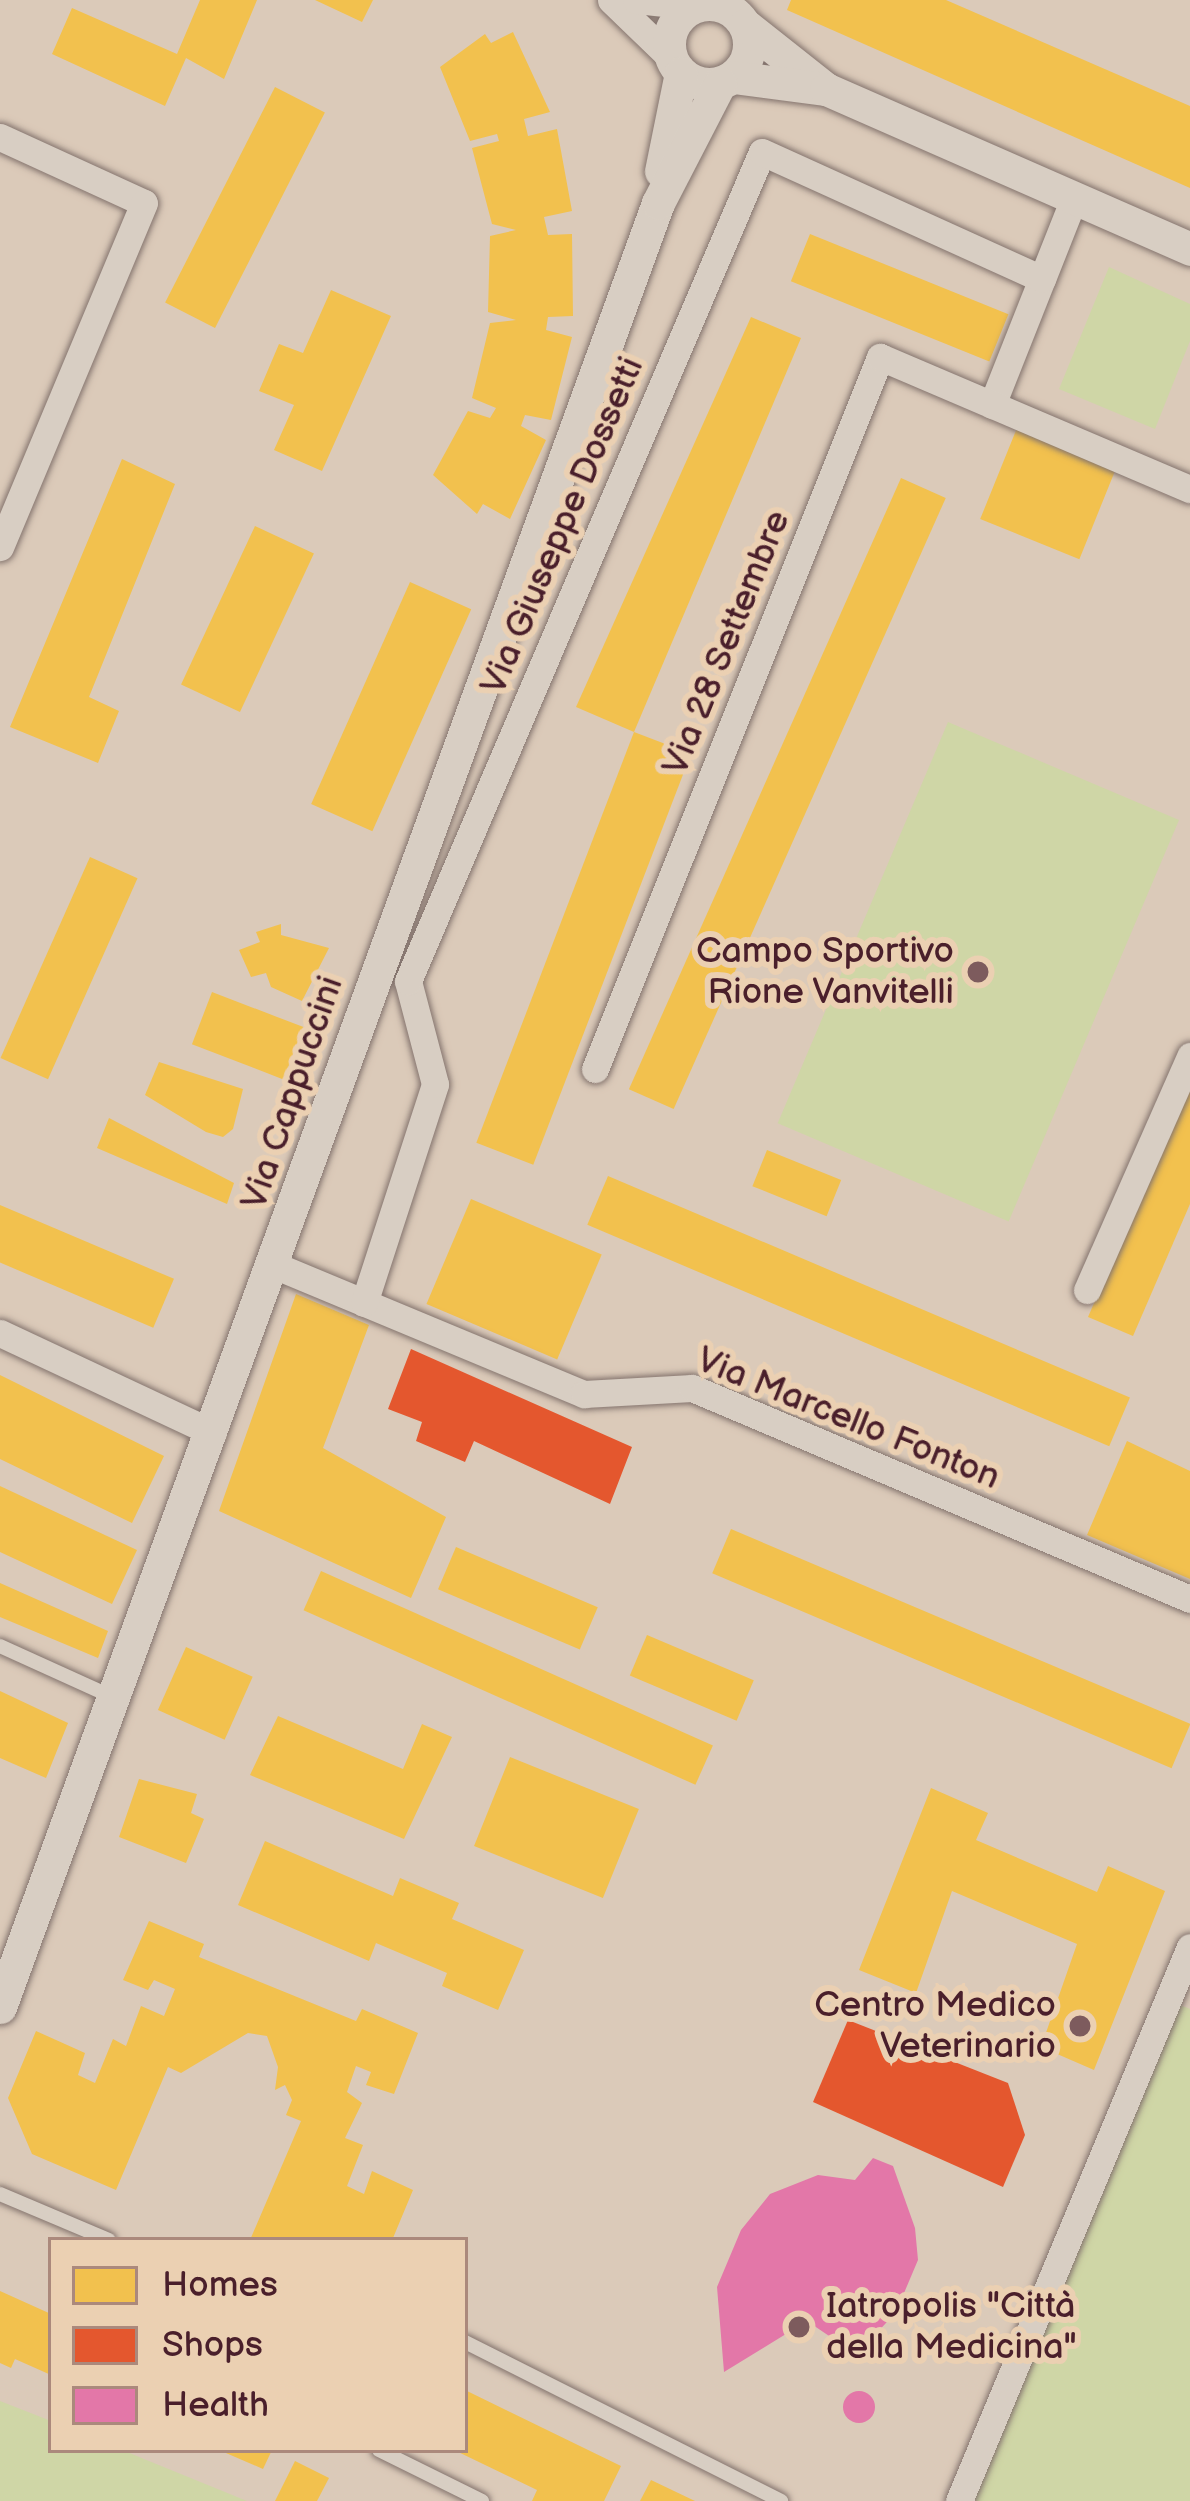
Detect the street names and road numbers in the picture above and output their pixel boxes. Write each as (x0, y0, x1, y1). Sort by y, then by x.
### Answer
street label: Via Giuseppe Dossetti (472, 351, 654, 701)
street label: Via 28 Settembre (654, 504, 800, 782)
street label: Via Cappuccini (233, 971, 353, 1215)
street label: Via Marcello Fonton (690, 1339, 1006, 1499)

